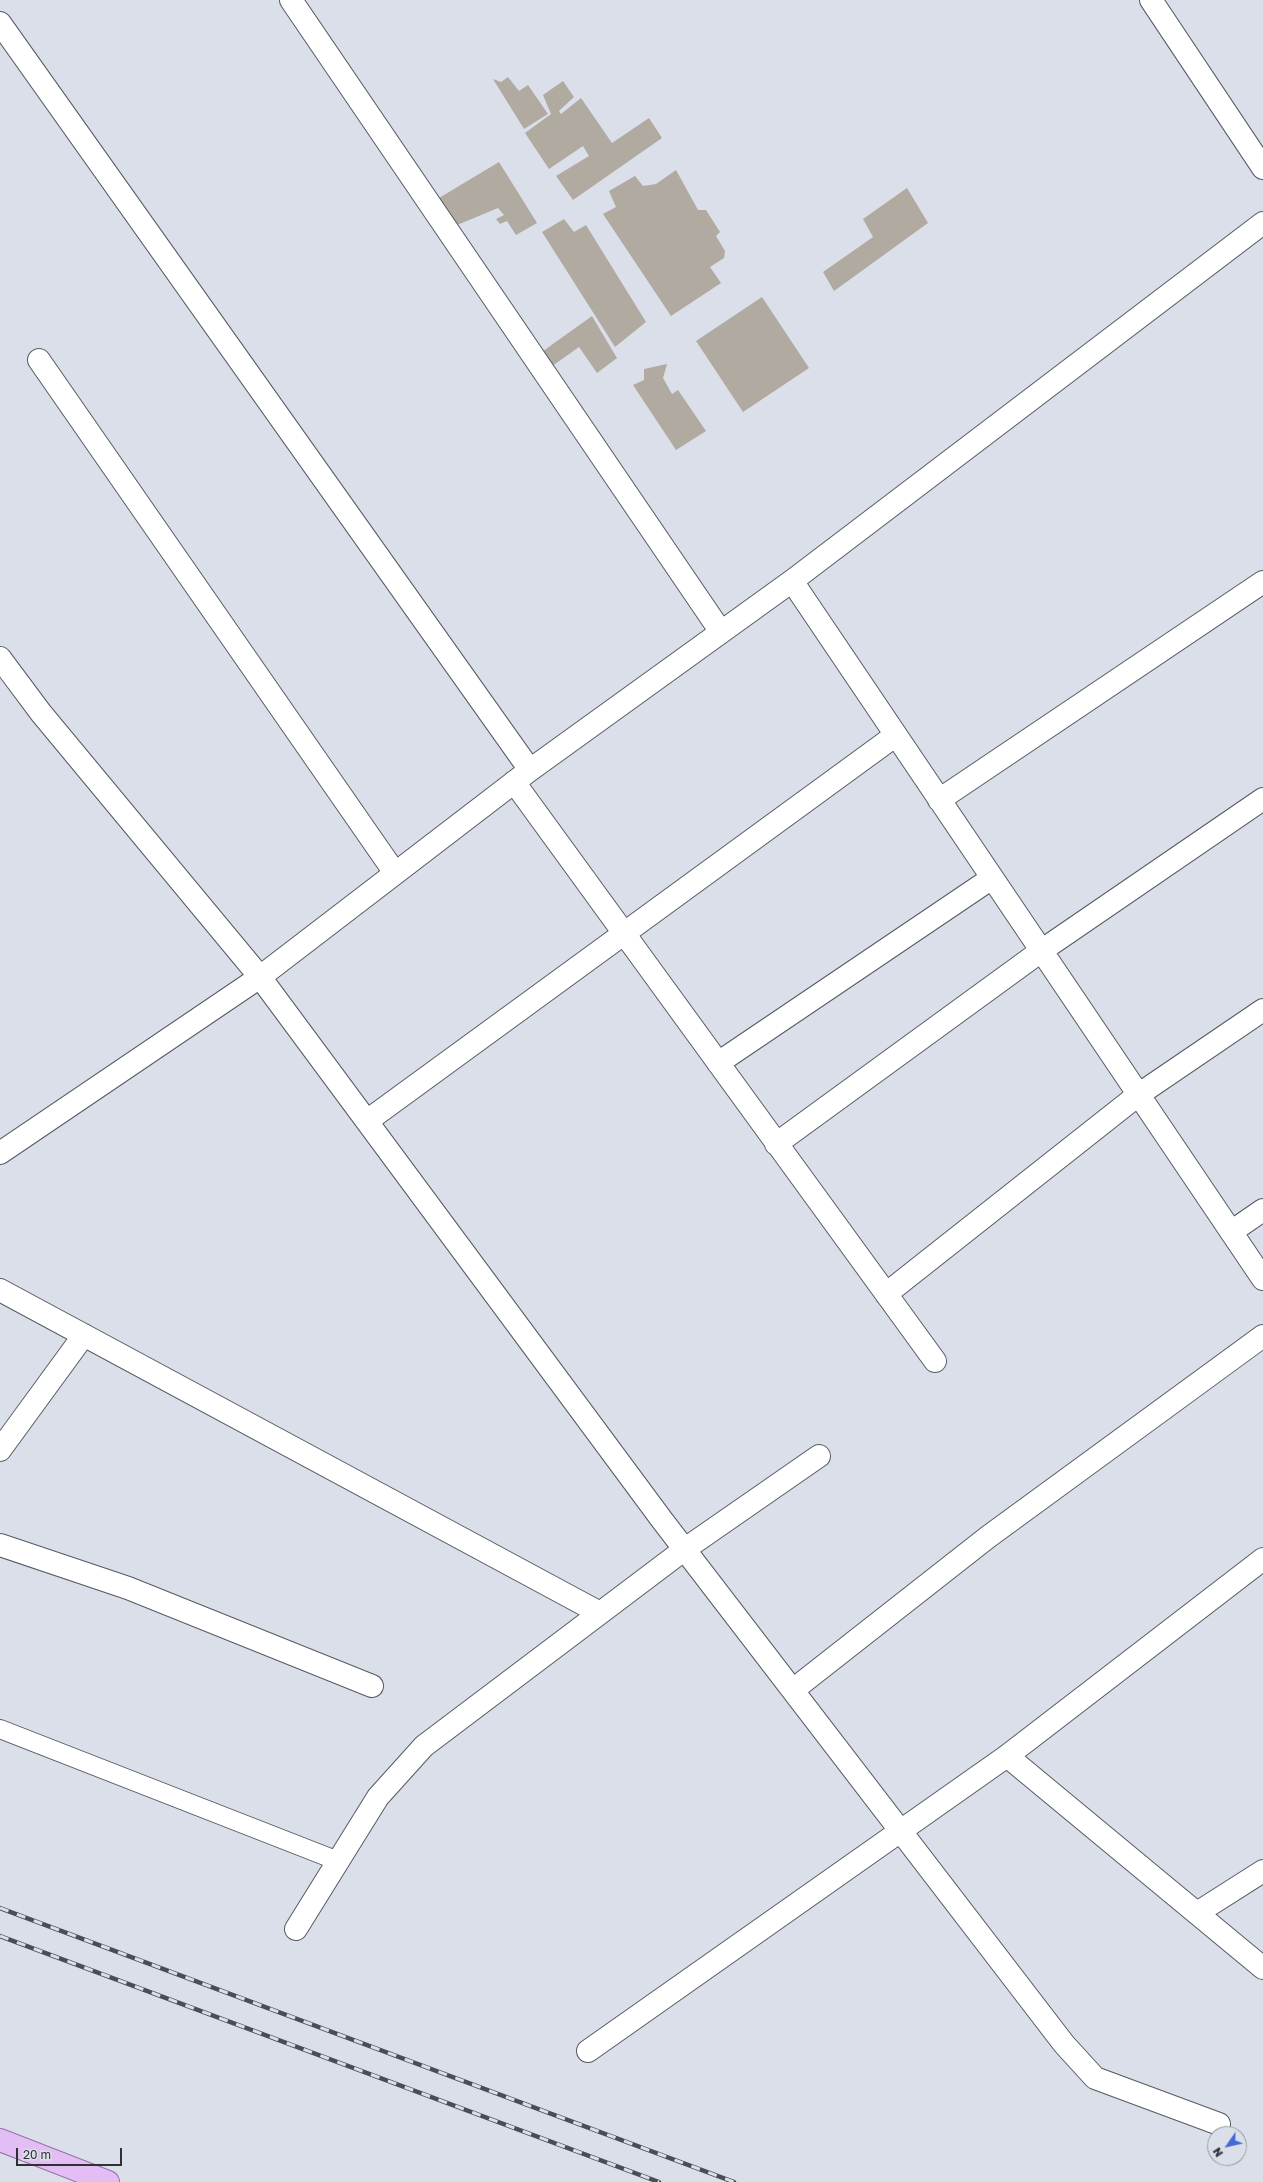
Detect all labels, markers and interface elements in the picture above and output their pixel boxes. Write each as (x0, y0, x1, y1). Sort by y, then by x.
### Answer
north arrow (1207, 2126, 1247, 2166)
scale bar (18, 2140, 124, 2166)
text: N (1210, 2145, 1225, 2160)
text: 20 m (23, 2147, 51, 2162)

